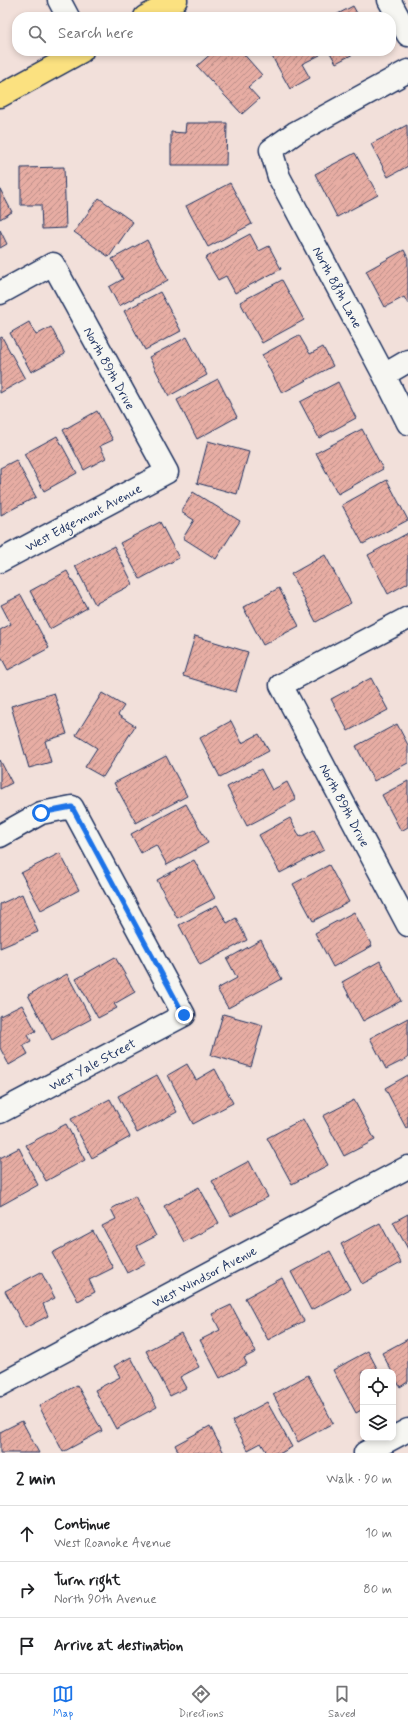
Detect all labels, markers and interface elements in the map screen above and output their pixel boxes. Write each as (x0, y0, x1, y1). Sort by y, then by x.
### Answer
search box (12, 12, 396, 56)
icon: search (26, 23, 48, 45)
text: Search here (58, 24, 134, 44)
street label: North 88th Lane (308, 244, 365, 332)
street label: North 89th Drive (79, 324, 138, 413)
street label: West Edgemont Avenue (22, 480, 146, 558)
street label: North 89th Drive (315, 761, 373, 850)
route start (32, 804, 50, 822)
route end (175, 1006, 193, 1024)
street label: West Yale Street (46, 1035, 139, 1095)
street label: West Windsor Avenue (149, 1242, 260, 1312)
map controls (360, 1369, 396, 1441)
button: locate (360, 1369, 396, 1405)
button: layers (360, 1405, 396, 1441)
text: 2 min (16, 1468, 56, 1490)
text: Walk · 90 m (326, 1471, 392, 1488)
text: Continue (54, 1515, 110, 1535)
icon: ahead (16, 1523, 38, 1545)
text: 10 m (365, 1525, 392, 1542)
text: West Roanoke Avenue (54, 1535, 171, 1552)
text: Turn right (54, 1571, 121, 1591)
icon: right (16, 1579, 38, 1601)
text: 80 m (363, 1581, 392, 1598)
text: North 90th Avenue (54, 1591, 157, 1608)
icon: arrive (16, 1635, 38, 1657)
text: Arrive at destination (54, 1636, 183, 1656)
tab: Map (52, 1683, 74, 1721)
tab: Directions (178, 1683, 224, 1721)
tab: Saved (328, 1683, 356, 1721)

